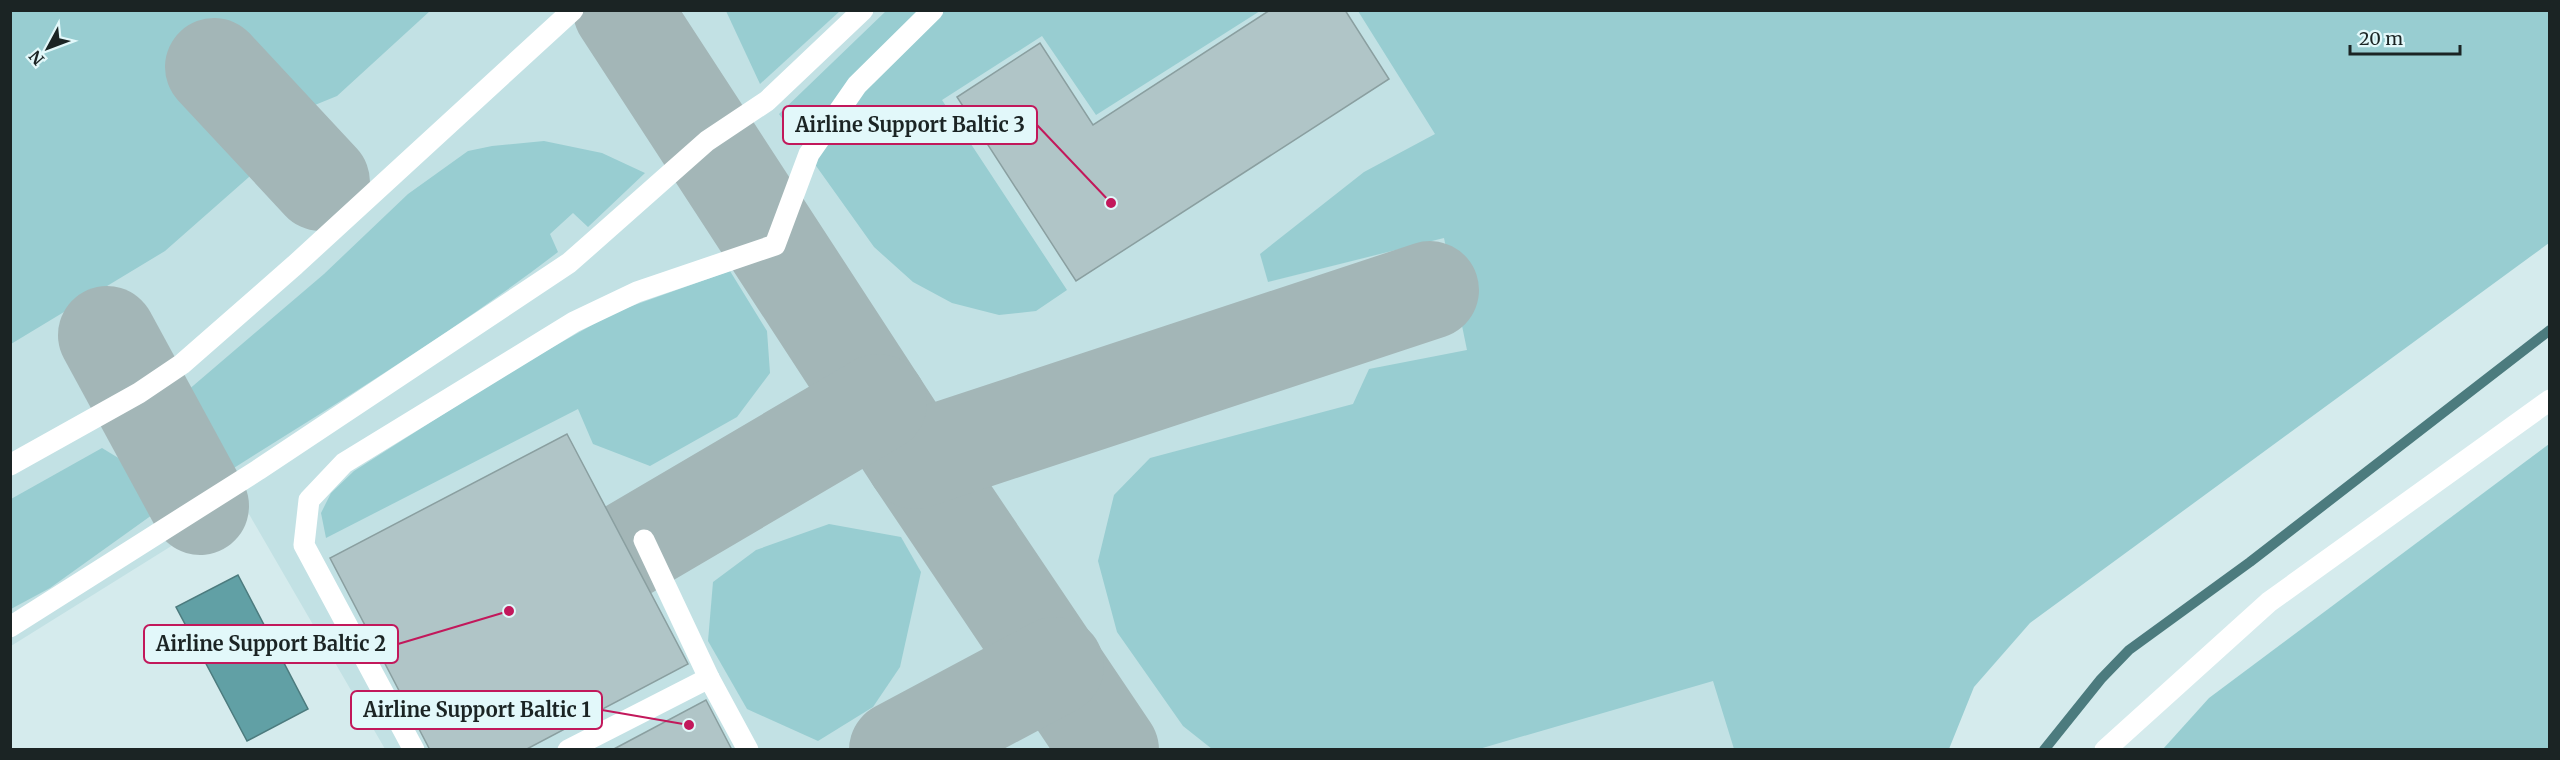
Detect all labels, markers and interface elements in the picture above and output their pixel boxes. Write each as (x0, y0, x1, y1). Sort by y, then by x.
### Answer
north arrow (18, 18, 78, 78)
scale bar (2350, 18, 2460, 56)
text: 20 m (2359, 27, 2403, 50)
text: N (25, 46, 48, 69)
callout: Airline Support Baltic 3 (783, 106, 1037, 144)
text: Airline Support Baltic 3 (794, 112, 1025, 137)
callout: Airline Support Baltic 2 (144, 625, 398, 663)
text: Airline Support Baltic 2 (155, 631, 386, 656)
callout: Airline Support Baltic 1 (351, 691, 602, 729)
text: Airline Support Baltic 1 (362, 697, 591, 722)

